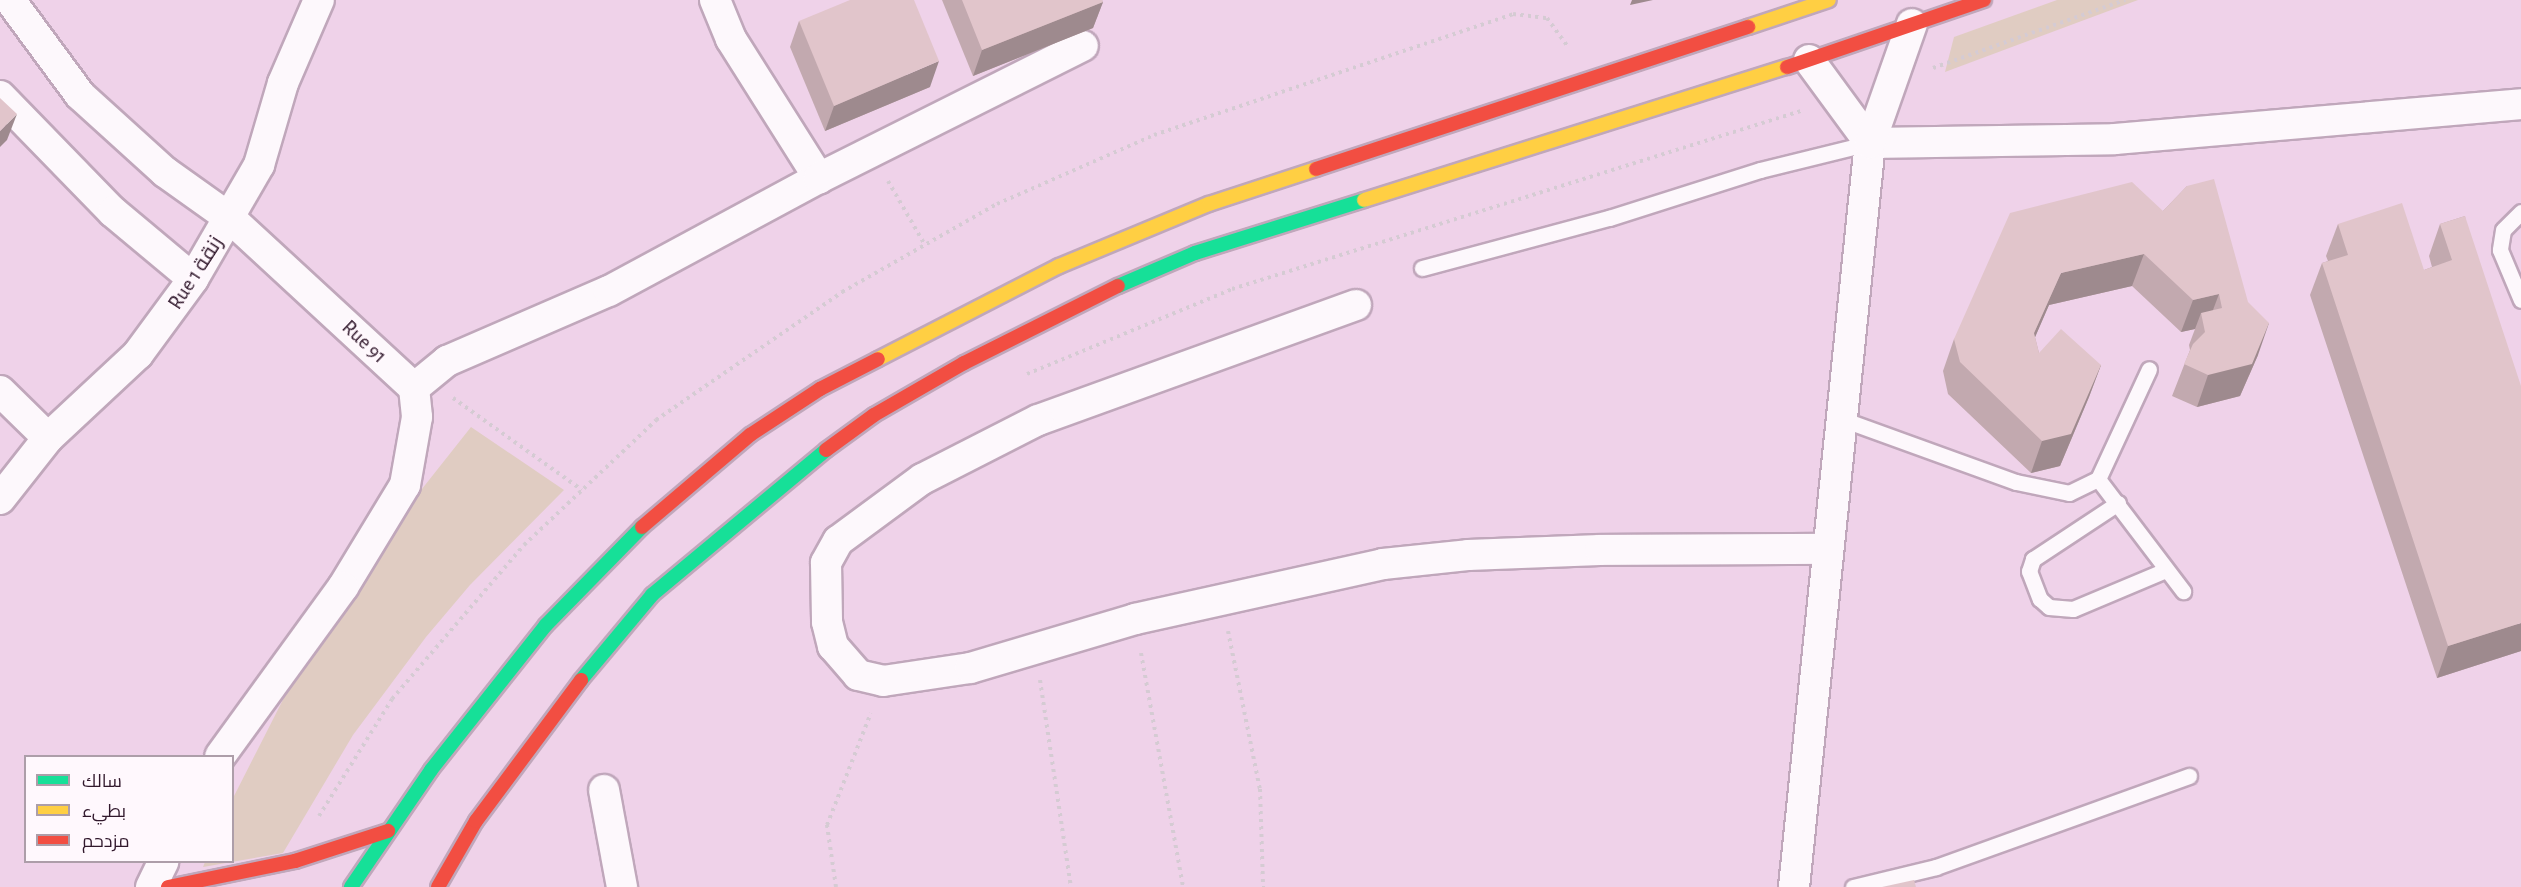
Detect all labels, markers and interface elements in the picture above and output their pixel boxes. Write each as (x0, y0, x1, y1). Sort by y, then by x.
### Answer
street label: Rue 1 زنقة (163, 232, 229, 314)
street label: Rue 91 (336, 315, 392, 369)
legend (24, 755, 234, 863)
text: سالك (82, 773, 122, 791)
text: بطيء (82, 803, 126, 821)
text: مزدحم (82, 833, 130, 851)

